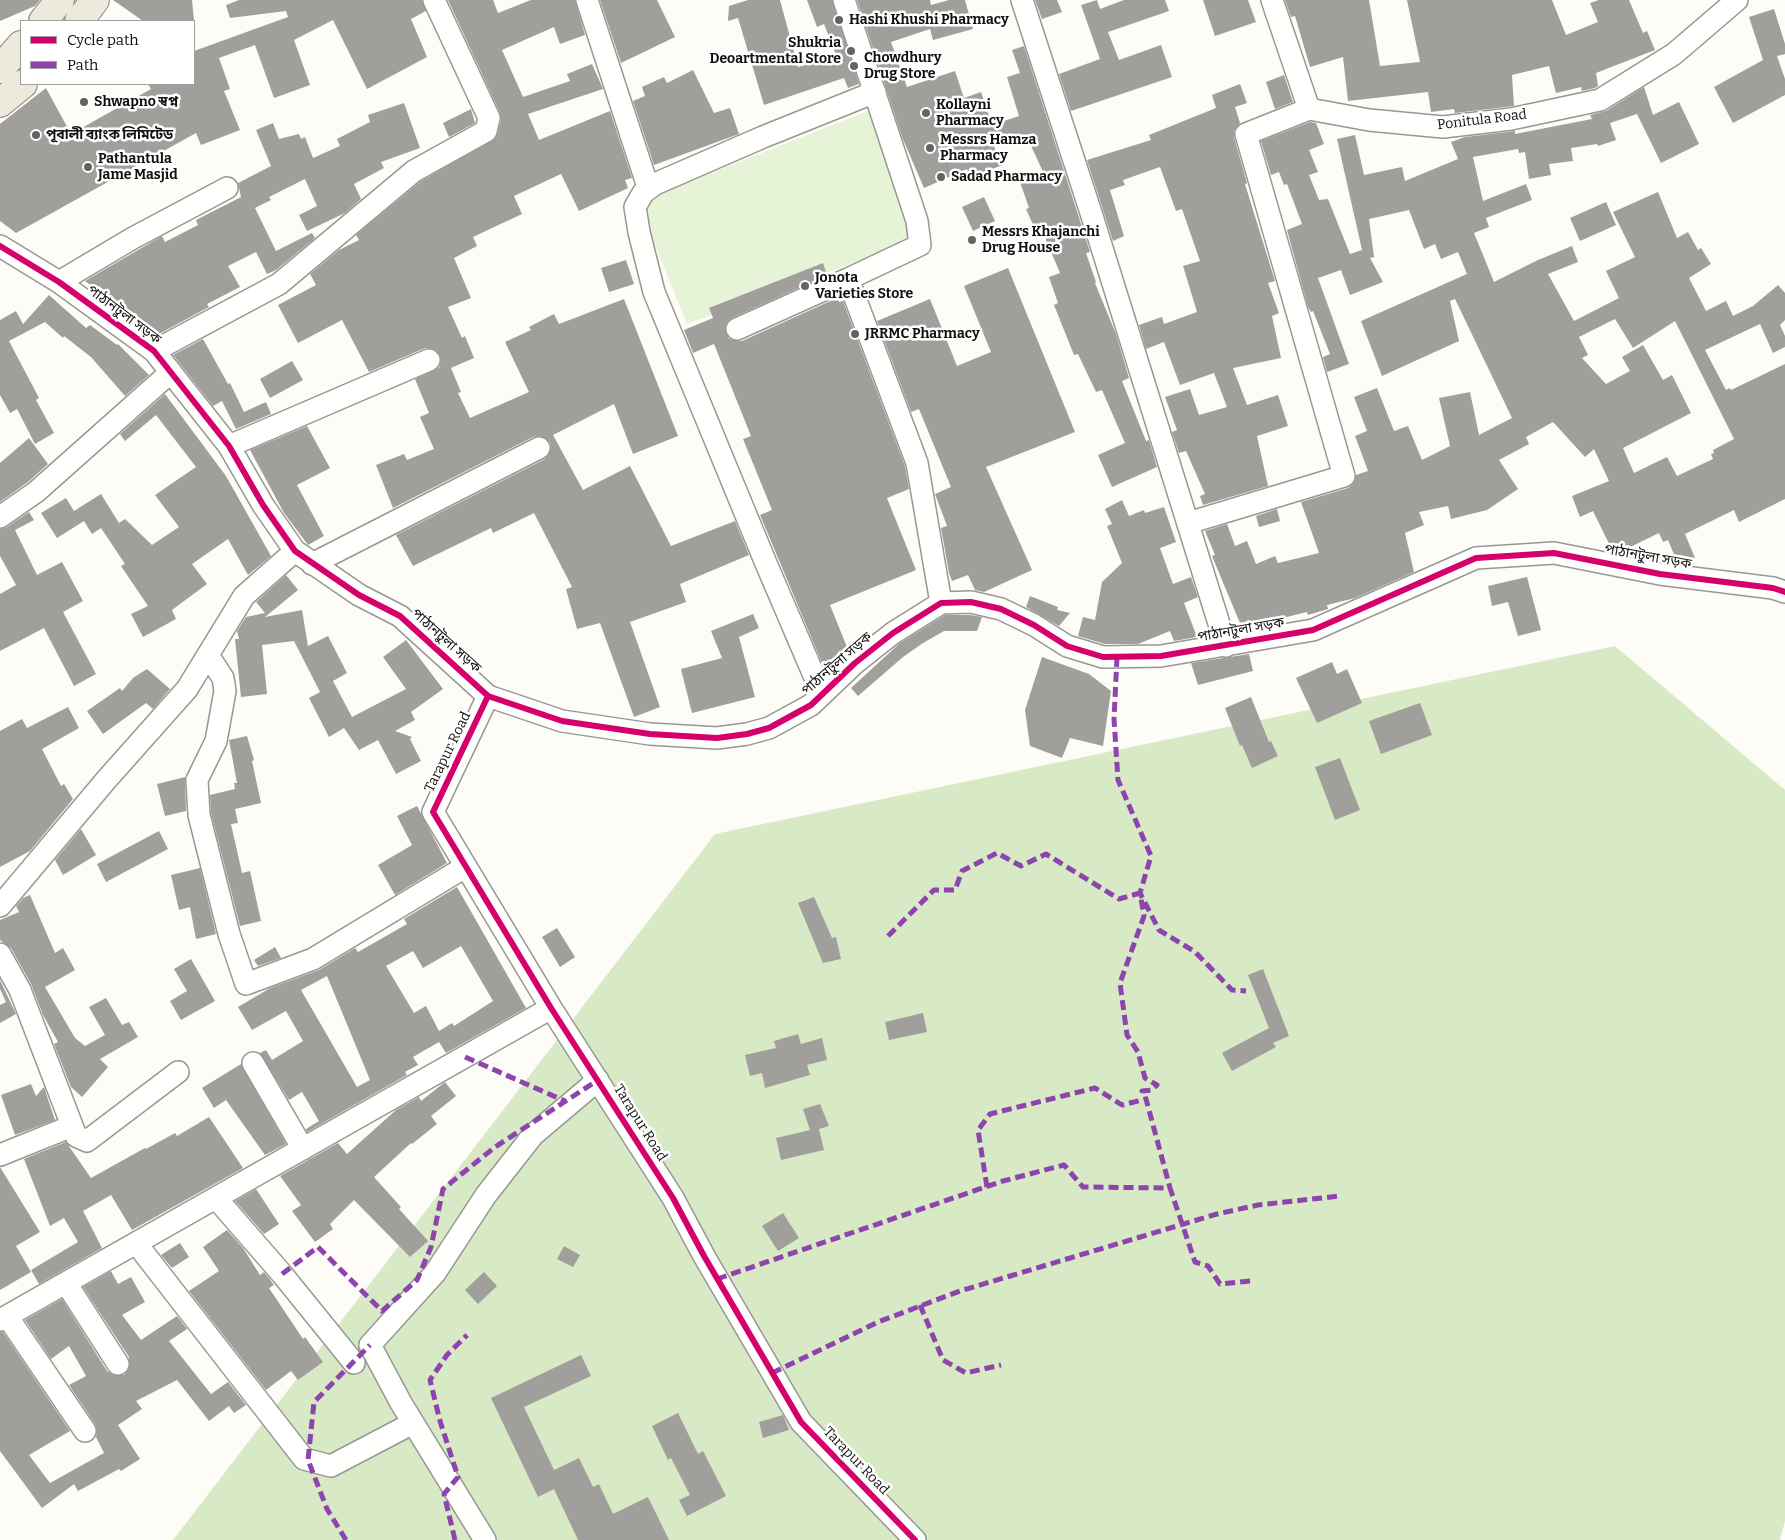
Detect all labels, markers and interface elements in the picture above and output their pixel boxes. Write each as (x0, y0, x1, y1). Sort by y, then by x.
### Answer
place label: Hashi Khushi Pharmacy (849, 12, 1009, 28)
marker: Hashi Khushi Pharmacy (833, 14, 845, 26)
legend (20, 20, 195, 85)
text: Cycle path (67, 31, 139, 49)
place label: Shukria Deoartmental Store (709, 35, 841, 68)
marker: Shukria Deoartmental Store (845, 45, 857, 57)
place label: Chowdhury Drug Store (864, 50, 942, 82)
text: Path (67, 56, 98, 74)
marker: Chowdhury Drug Store (848, 60, 860, 72)
place label: Shwapno স্বপ্ন (94, 94, 178, 110)
marker: Shwapno স্বপ্ন (78, 96, 90, 108)
place label: Kollayni Pharmacy (936, 97, 1004, 130)
street label: Ponitula Road (1436, 106, 1528, 134)
marker: Kollayni Pharmacy (920, 107, 932, 119)
place label: পূবালী ব্যাংক লিমিটেড (46, 127, 173, 143)
marker: পূবালী ব্যাংক লিমিটেড (30, 129, 42, 141)
place label: Messrs Hamza Pharmacy (940, 132, 1036, 164)
marker: Messrs Hamza Pharmacy (924, 142, 936, 154)
place label: Pathantula Jame Masjid (98, 151, 178, 184)
marker: Pathantula Jame Masjid (82, 161, 94, 173)
place label: Sadad Pharmacy (951, 169, 1062, 185)
marker: Sadad Pharmacy (935, 171, 947, 183)
place label: Messrs Khajanchi Drug House (982, 224, 1100, 256)
marker: Messrs Khajanchi Drug House (966, 234, 978, 246)
place label: Jonota Varieties Store (815, 270, 913, 302)
marker: Jonota Varieties Store (799, 280, 811, 292)
street label: পাঠানটুলা সড়ক (84, 282, 164, 348)
place label: JRRMC Pharmacy (865, 326, 980, 342)
marker: JRRMC Pharmacy (849, 328, 861, 340)
street label: পাঠানটুলা সড়ক (1603, 541, 1693, 573)
street label: পাঠানটুলা সড়ক (408, 605, 484, 677)
street label: পাঠানটুলা সড়ক (1196, 614, 1286, 646)
street label: পাঠানটুলা সড়ক (798, 629, 876, 699)
street label: Tarapur Road (421, 709, 475, 795)
street label: Tarapur Road (610, 1081, 670, 1165)
street label: Tarapur Road (820, 1424, 892, 1498)

